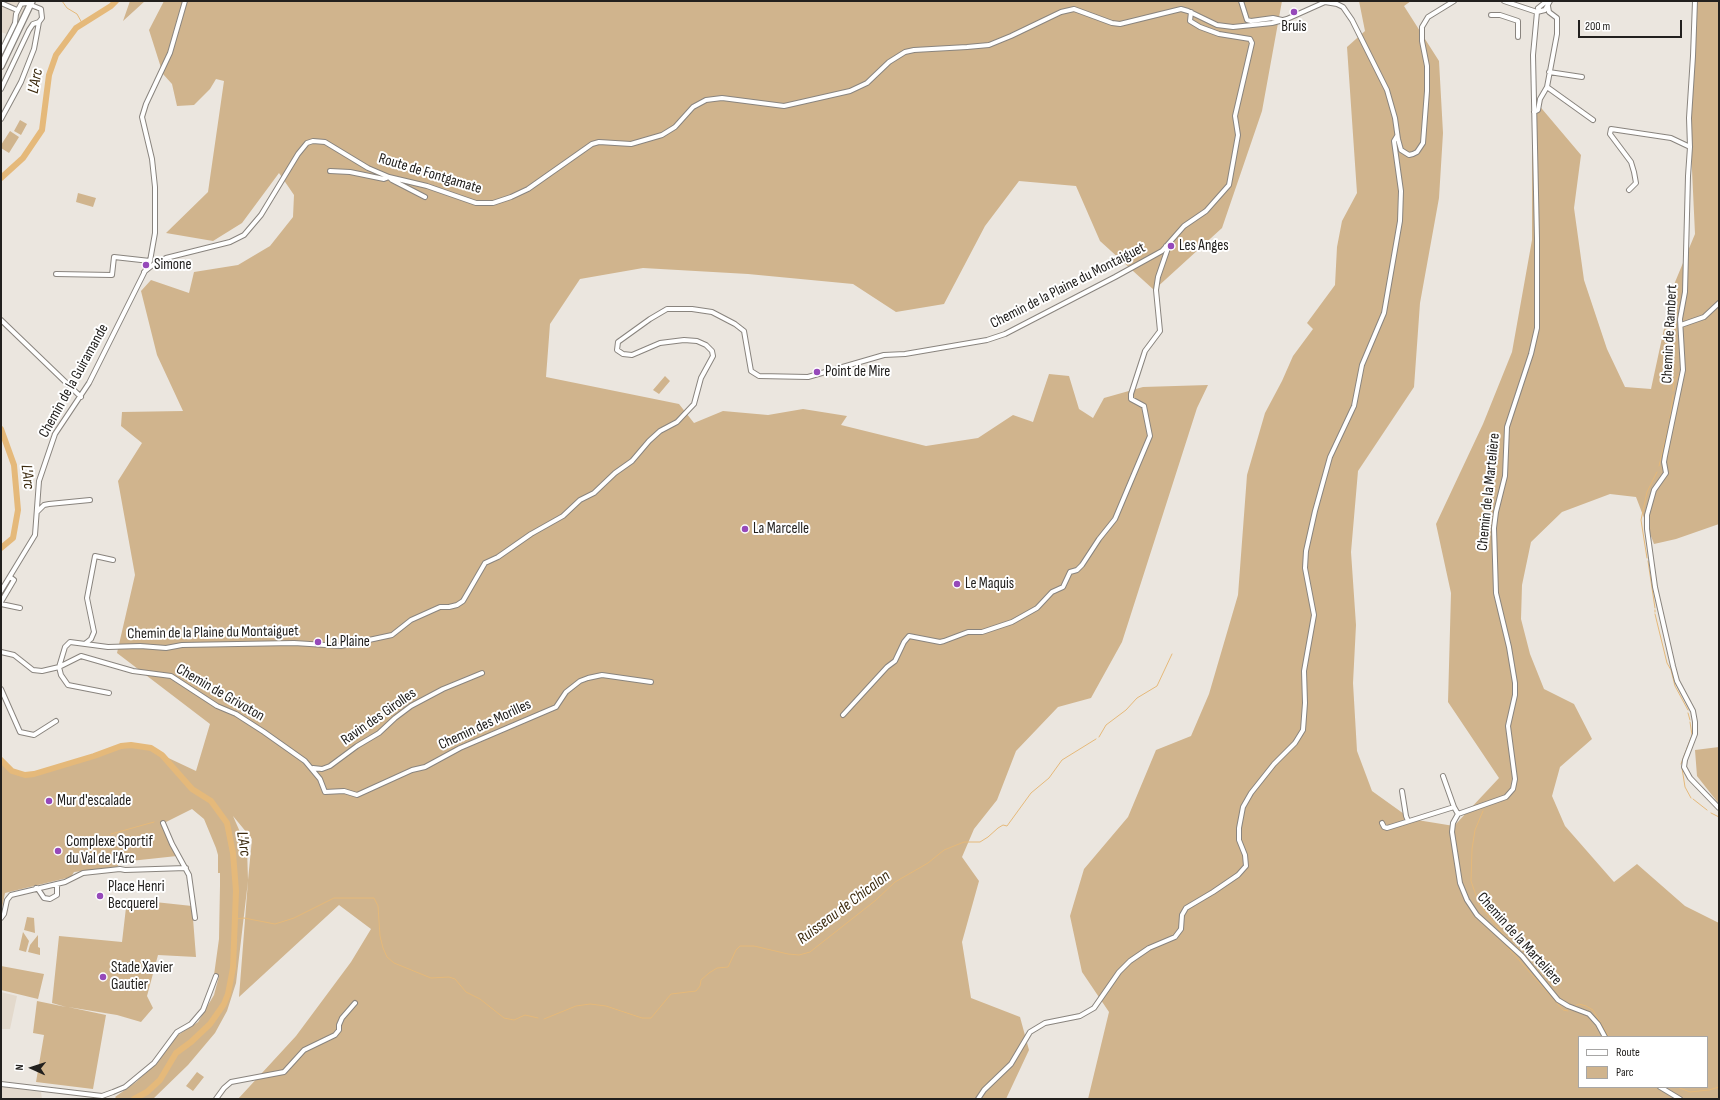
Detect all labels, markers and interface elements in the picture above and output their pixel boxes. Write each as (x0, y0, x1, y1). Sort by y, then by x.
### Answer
marker: Bruis (1289, 7, 1299, 17)
scale bar (1580, 12, 1684, 38)
place label: Bruis (1281, 18, 1307, 36)
text: 200 m (1585, 19, 1610, 34)
water label: L'Arc (24, 67, 48, 95)
street label: Route de Fontgamate (376, 150, 484, 198)
place label: Les Anges (1179, 237, 1229, 255)
street label: Chemin de la Plaine du Montaiguet (987, 239, 1149, 333)
marker: Les Anges (1166, 241, 1176, 251)
place label: Simone (154, 256, 192, 274)
marker: Simone (141, 260, 151, 270)
street label: Chemin de Rambert (1658, 284, 1682, 384)
street label: Chemin de la Guiramande (35, 321, 113, 441)
place label: Point de Mire (825, 363, 890, 381)
marker: Point de Mire (812, 367, 822, 377)
street label: Chemin de la Martelière (1474, 432, 1504, 552)
water label: L'Arc (16, 463, 38, 491)
place label: La Marcelle (753, 520, 809, 538)
marker: La Marcelle (740, 524, 750, 534)
place label: Le Maquis (965, 575, 1014, 593)
marker: Le Maquis (952, 579, 962, 589)
street label: Chemin de la Plaine du Montaiguet (127, 623, 299, 643)
place label: La Plaine (326, 633, 370, 651)
marker: La Plaine (313, 637, 323, 647)
street label: Chemin de Grivoton (173, 660, 267, 726)
street label: Ravin des Girolles (338, 685, 420, 749)
street label: Chemin des Morilles (436, 696, 534, 754)
place label: Mur d'escalade (57, 792, 131, 810)
marker: Mur d'escalade (44, 796, 54, 806)
water label: L'Arc (232, 830, 254, 858)
place label: Complexe Sportif du Val de l'Arc (66, 833, 153, 868)
marker: Complexe Sportif du Val de l'Arc (53, 846, 63, 856)
water label: Ruisseau de Chicalon (794, 867, 894, 949)
place label: Place Henri Becquerel (108, 878, 164, 913)
street label: Chemin de la Martelière (1473, 889, 1565, 989)
marker: Place Henri Becquerel (95, 891, 105, 901)
place label: Stade Xavier Gautier (111, 959, 173, 994)
marker: Stade Xavier Gautier (98, 972, 108, 982)
legend (1578, 1036, 1708, 1088)
text: Route (1616, 1045, 1640, 1060)
north arrow (12, 1048, 52, 1088)
text: N (13, 1064, 26, 1071)
text: Parc (1616, 1065, 1634, 1080)

